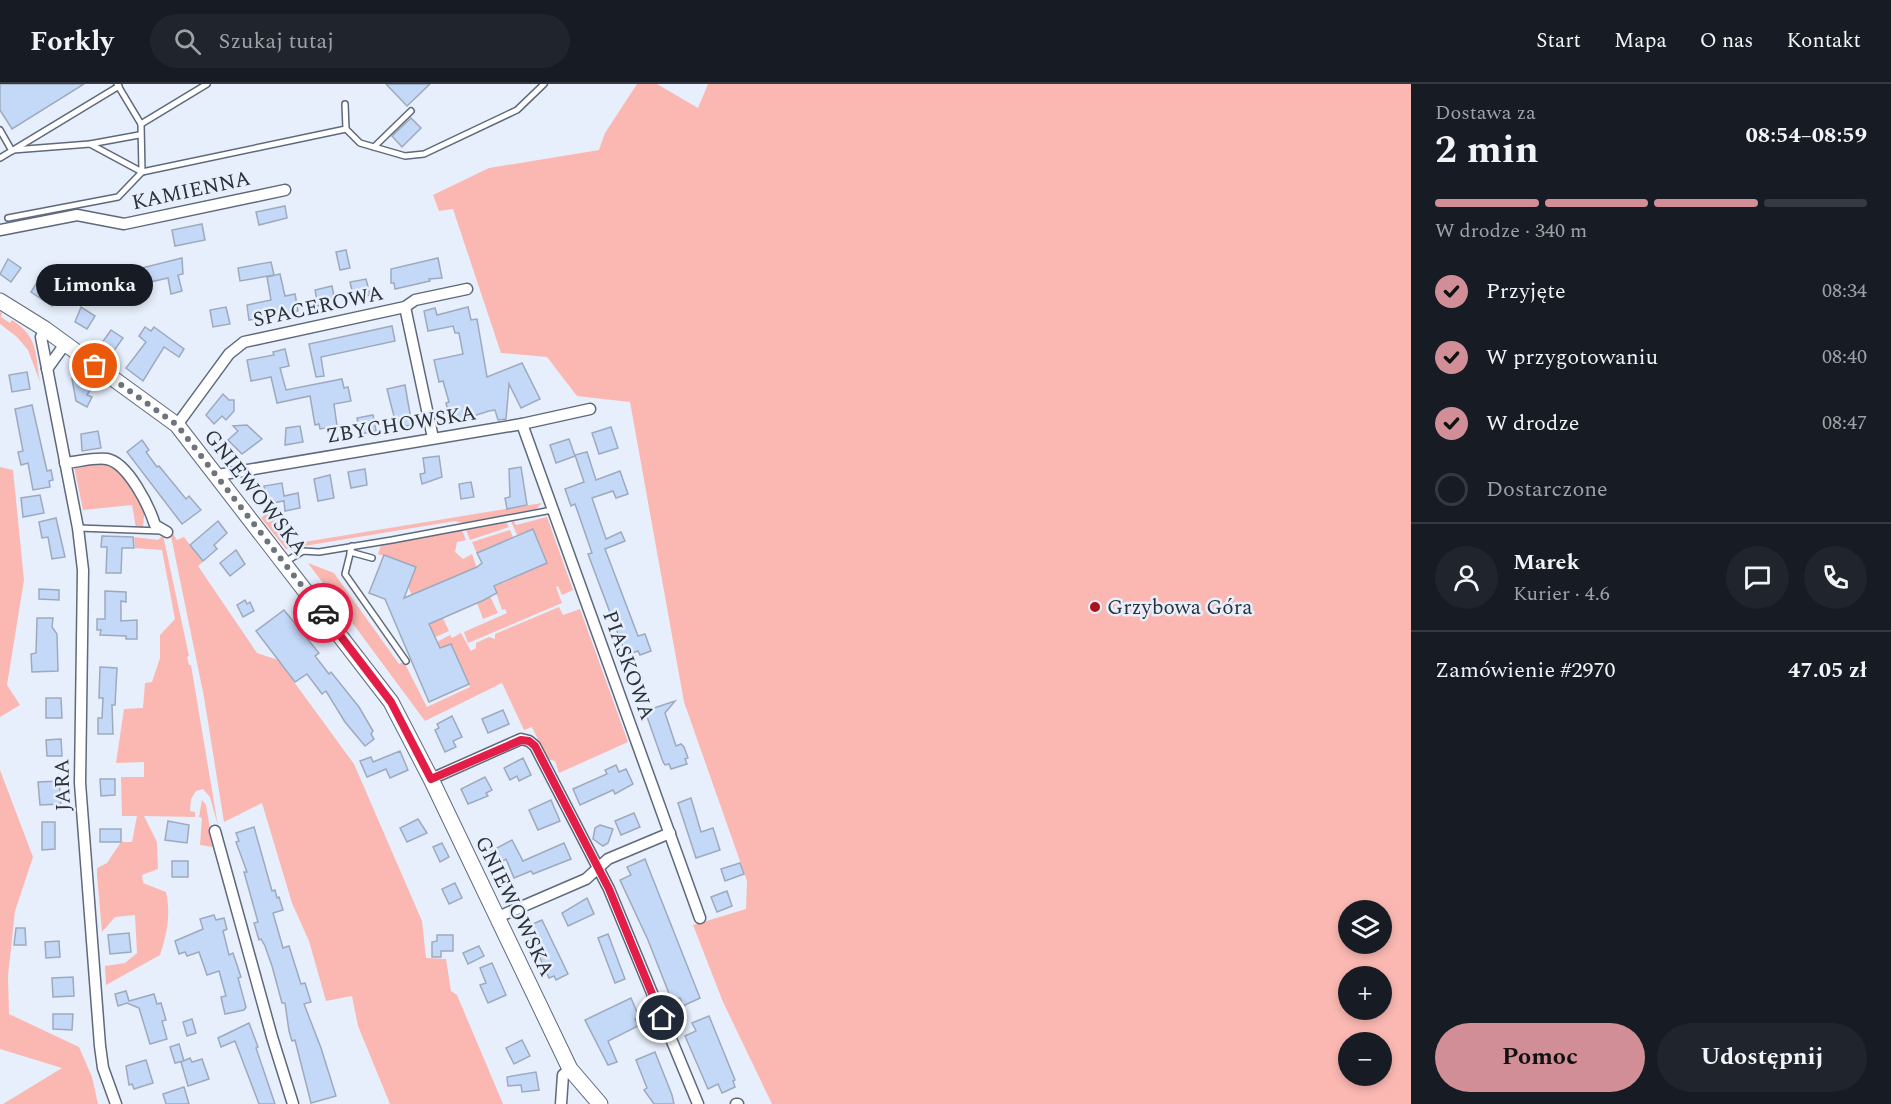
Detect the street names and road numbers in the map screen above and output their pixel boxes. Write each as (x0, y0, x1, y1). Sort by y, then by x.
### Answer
street label: KAMIENNA (129, 163, 254, 219)
street label: SPACEROWA (250, 277, 387, 336)
street label: ZBYCHOWSKA (324, 397, 479, 453)
street label: GNIEWOWSKA (195, 422, 315, 563)
street label: PIASKOWA (593, 606, 663, 725)
street label: JARA (46, 758, 80, 812)
street label: GNIEWOWSKA (466, 831, 562, 983)

